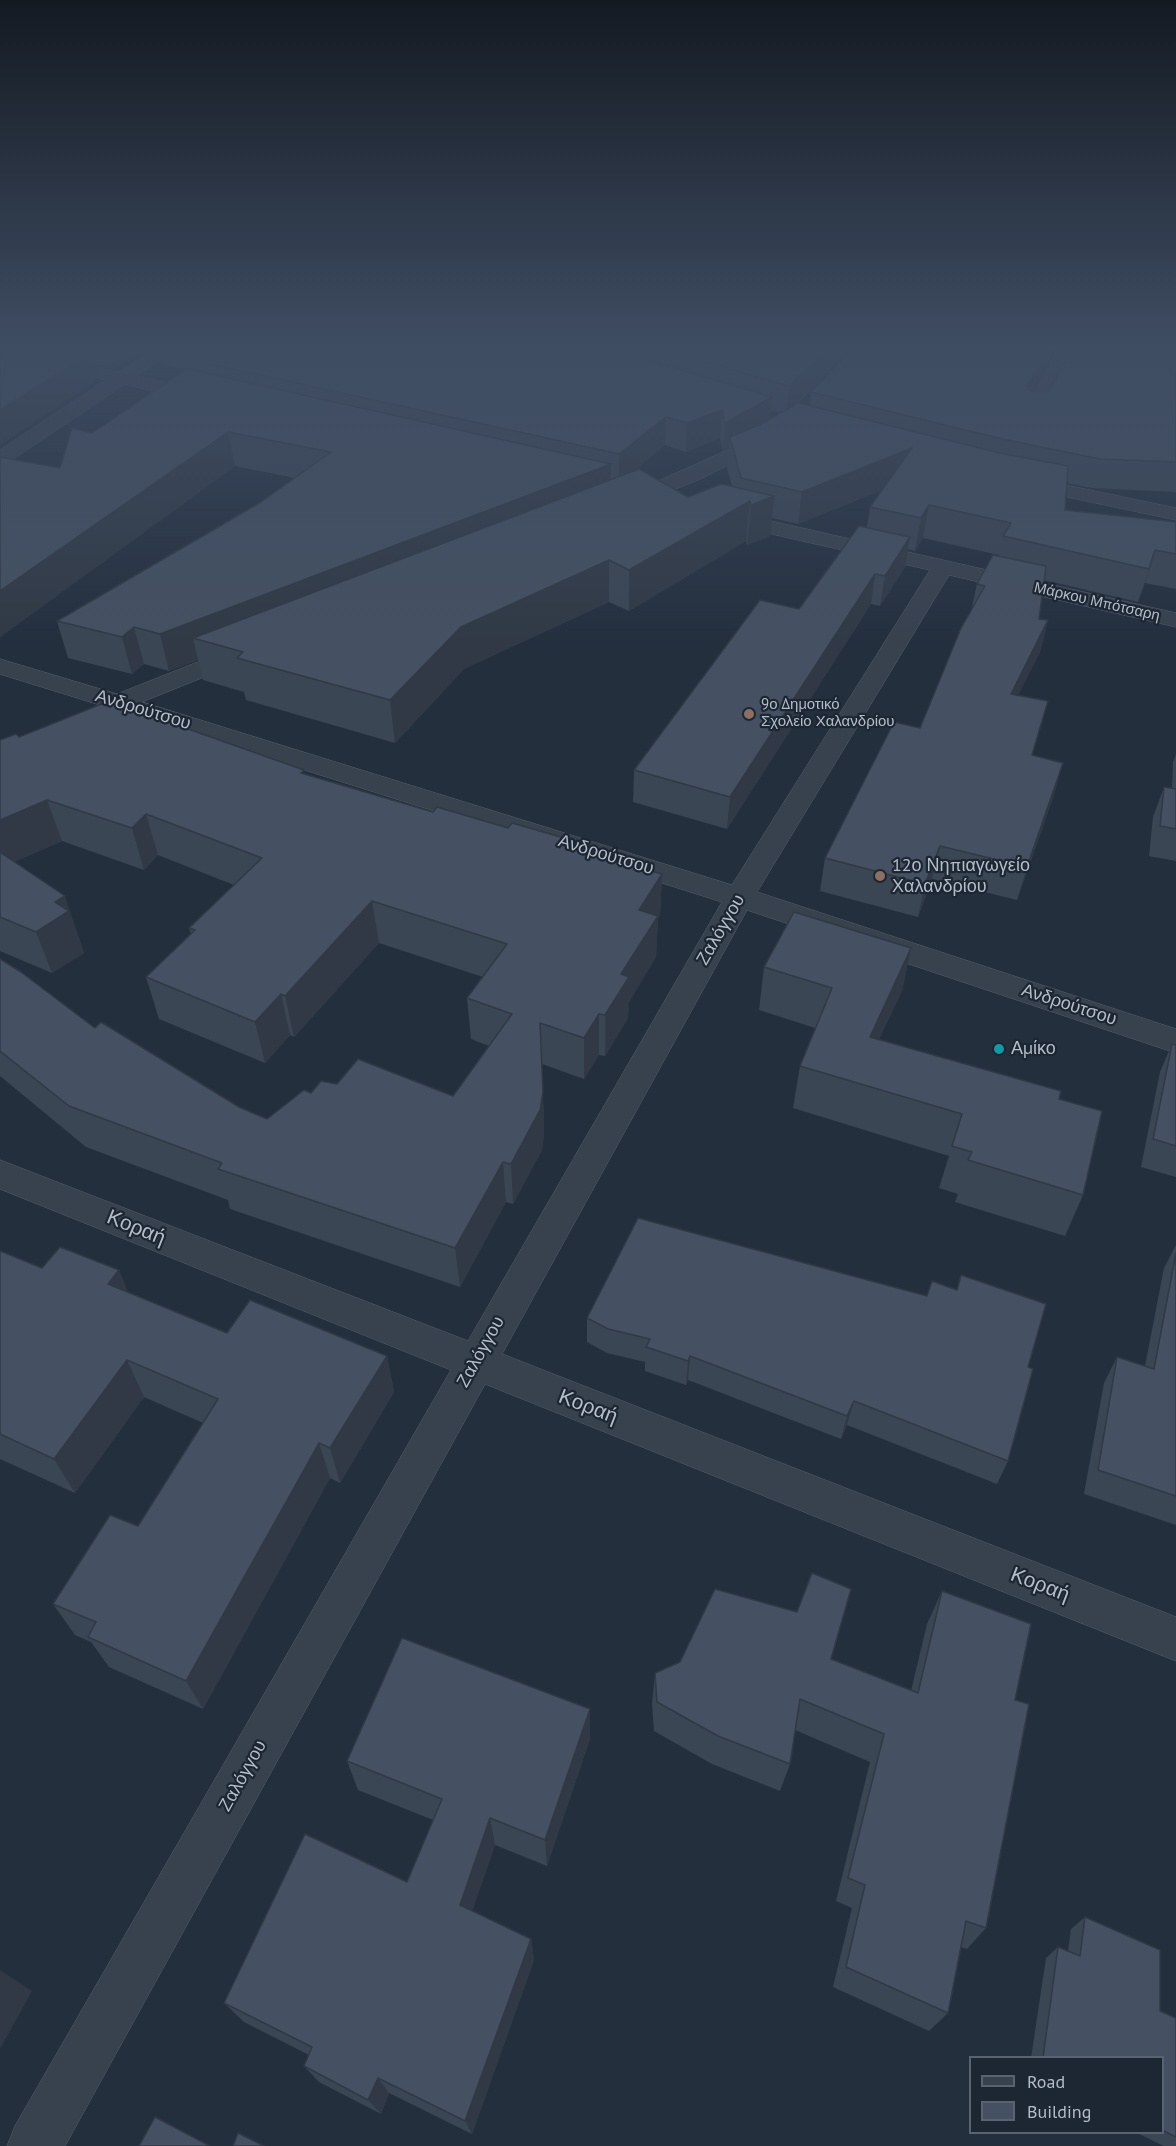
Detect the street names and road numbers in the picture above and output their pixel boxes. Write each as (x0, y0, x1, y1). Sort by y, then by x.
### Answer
street label: Μάρκου Μπότσαρη (1032, 579, 1162, 625)
street label: Ανδρούτσου (93, 685, 193, 735)
street label: Ανδρούτσου (556, 830, 656, 880)
street label: Ζαλόγγου (692, 891, 750, 969)
street label: Ανδρούτσου (1019, 979, 1119, 1031)
street label: Κοραή (103, 1205, 169, 1251)
street label: Ζαλόγγου (453, 1313, 509, 1391)
street label: Κοραή (555, 1384, 621, 1430)
street label: Κοραή (1007, 1562, 1073, 1608)
street label: Ζαλόγγου (215, 1737, 271, 1815)

